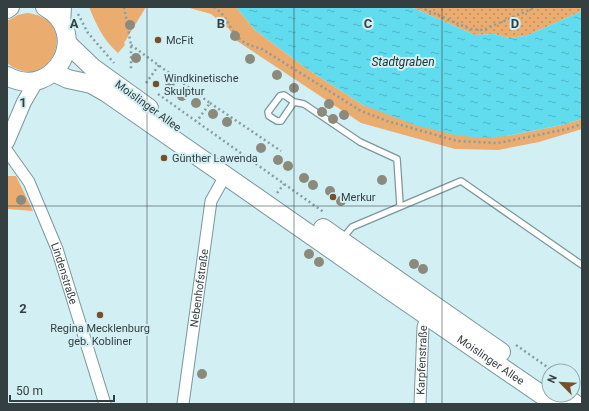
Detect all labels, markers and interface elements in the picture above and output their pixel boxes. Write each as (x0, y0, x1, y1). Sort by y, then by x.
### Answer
text: A (70, 16, 79, 31)
text: B (217, 16, 225, 31)
text: C (364, 16, 373, 31)
text: D (511, 16, 519, 31)
place label: McFit (166, 34, 194, 47)
marker: McFit (153, 35, 163, 45)
water label: Stadtgraben (371, 55, 435, 69)
place label: Windkinetische Skulptur (164, 72, 239, 98)
street label: Moislinger Allee (113, 78, 184, 134)
marker: Windkinetische Skulptur (151, 79, 161, 89)
text: 1 (19, 95, 27, 110)
place label: Günther Lawenda (172, 152, 258, 165)
marker: Günther Lawenda (159, 153, 169, 163)
place label: Merkur (341, 191, 376, 204)
marker: Merkur (328, 192, 338, 202)
street label: Lindenstraße (48, 240, 80, 306)
street label: Nebenhofstraße (187, 248, 211, 328)
text: 2 (19, 301, 27, 316)
marker: Regina Mecklenburg geb. Kobliner (95, 310, 105, 320)
place label: Regina Mecklenburg geb. Kobliner (50, 322, 150, 348)
street label: Karpfenstraße (414, 325, 430, 395)
street label: Moislinger Allee (455, 332, 527, 388)
north arrow (541, 363, 581, 403)
text: N (545, 373, 560, 385)
scale bar (10, 377, 114, 403)
text: 50 m (16, 384, 43, 398)

